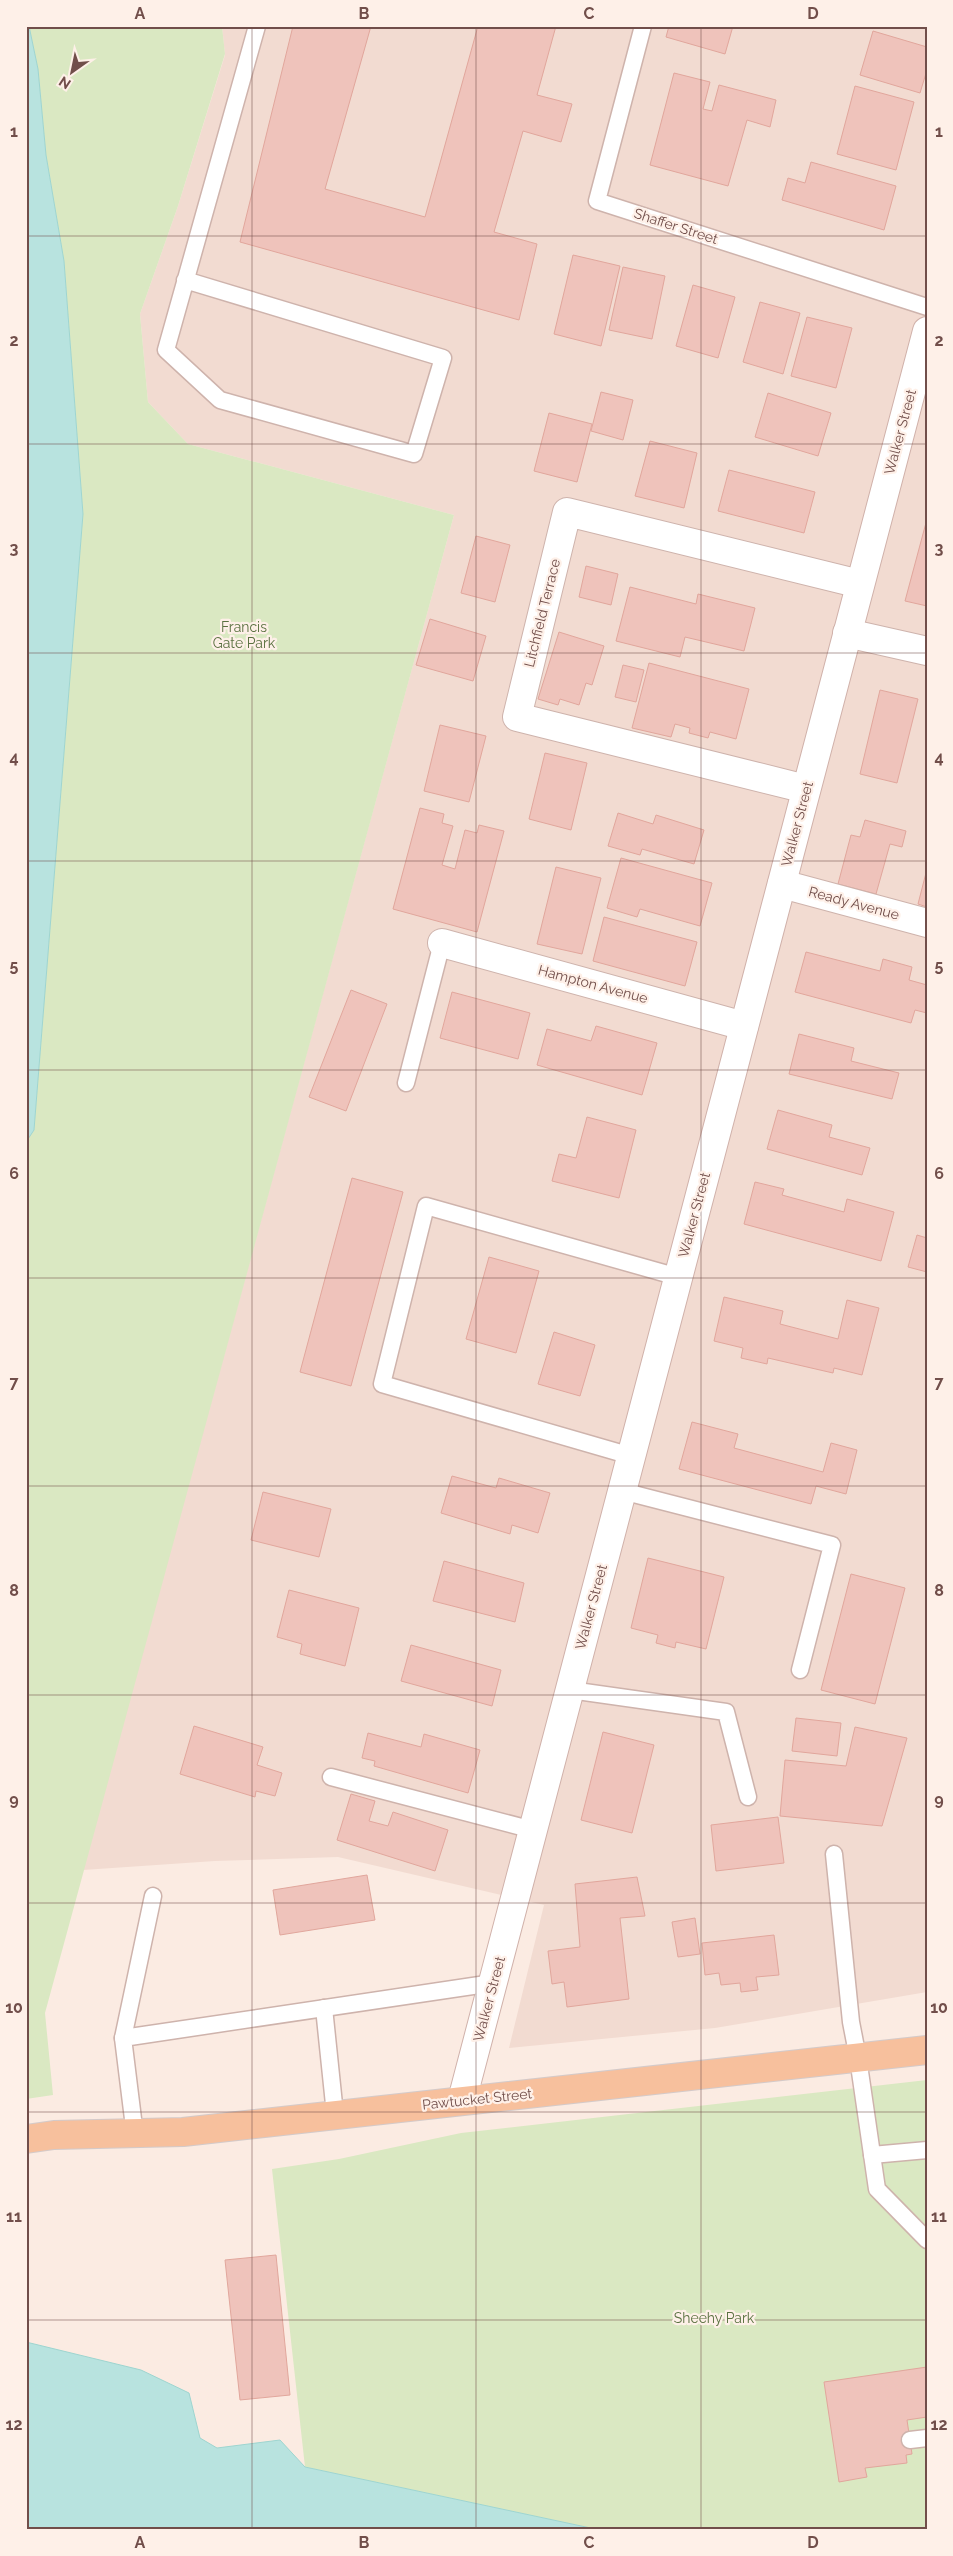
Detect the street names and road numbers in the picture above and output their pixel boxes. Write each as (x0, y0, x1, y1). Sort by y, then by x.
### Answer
street label: Shaffer Street (632, 205, 720, 247)
street label: Walker Street (881, 387, 919, 476)
street label: Litchfield Terrace (521, 557, 563, 669)
street label: Walker Street (778, 779, 816, 868)
street label: Ready Avenue (807, 883, 901, 923)
street label: Hampton Avenue (537, 962, 649, 1006)
street label: Walker Street (675, 1170, 713, 1259)
street label: Walker Street (572, 1562, 610, 1651)
street label: Walker Street (470, 1954, 508, 2043)
street label: Pawtucket Street (421, 2085, 533, 2113)

